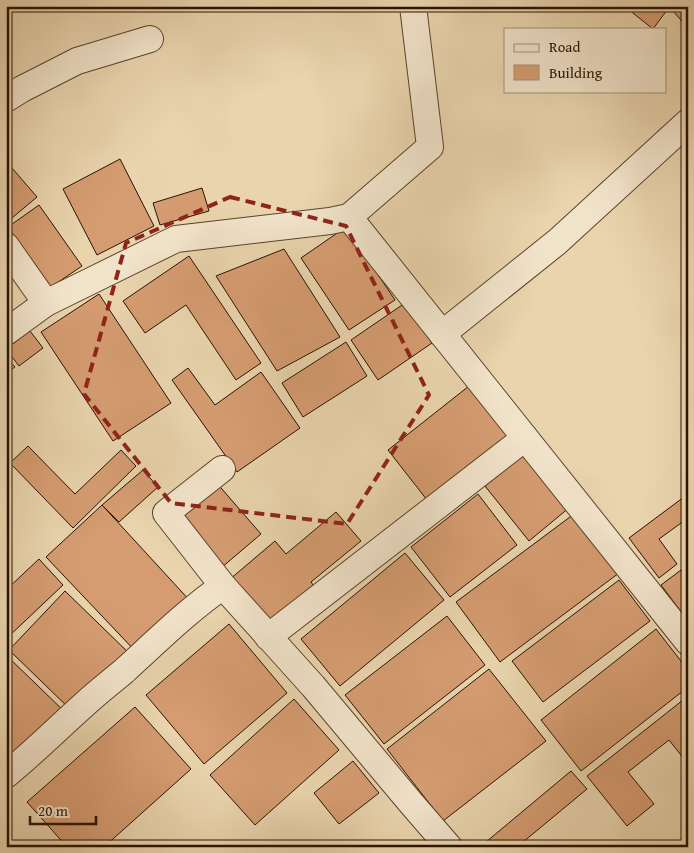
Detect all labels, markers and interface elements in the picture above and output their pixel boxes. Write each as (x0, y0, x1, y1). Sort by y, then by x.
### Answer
legend (504, 28, 666, 92)
text: Road (549, 36, 580, 57)
text: Building (549, 62, 603, 83)
scale bar (30, 793, 96, 825)
text: 20 m (38, 800, 69, 821)

